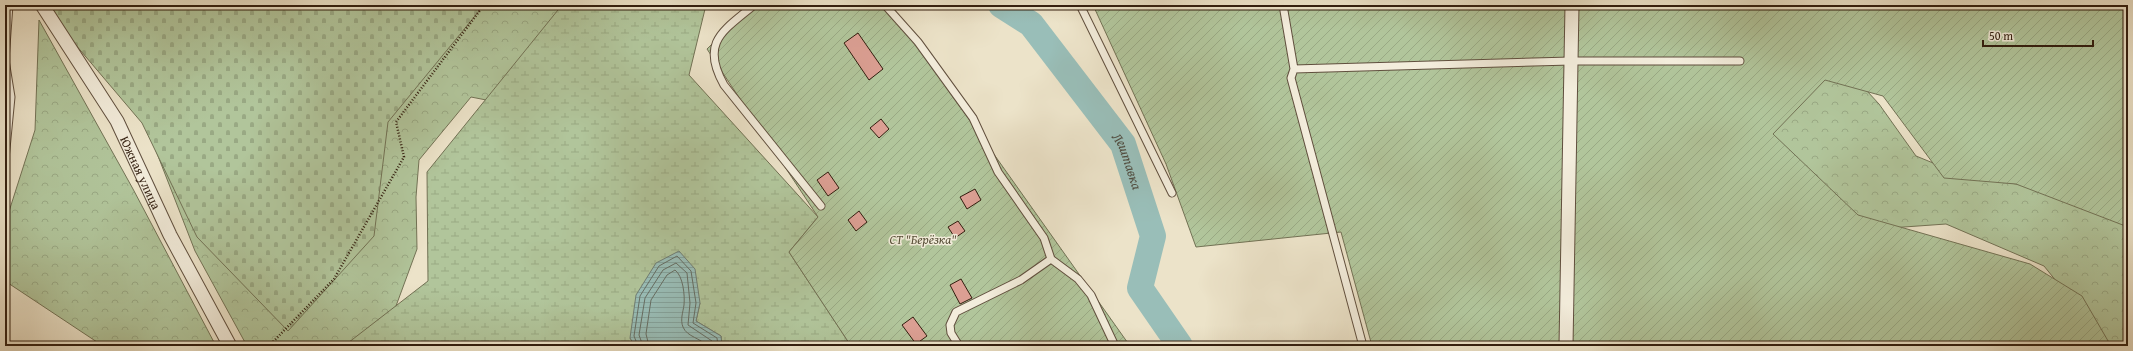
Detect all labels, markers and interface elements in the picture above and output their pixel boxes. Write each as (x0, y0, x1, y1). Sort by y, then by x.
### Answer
scale bar (1983, 22, 2093, 48)
text: 50 m (1989, 27, 2013, 44)
water label: Лештавка (1107, 128, 1147, 193)
street label: Южная улица (116, 133, 167, 213)
park label: СТ "Берёзка" (890, 230, 956, 249)

